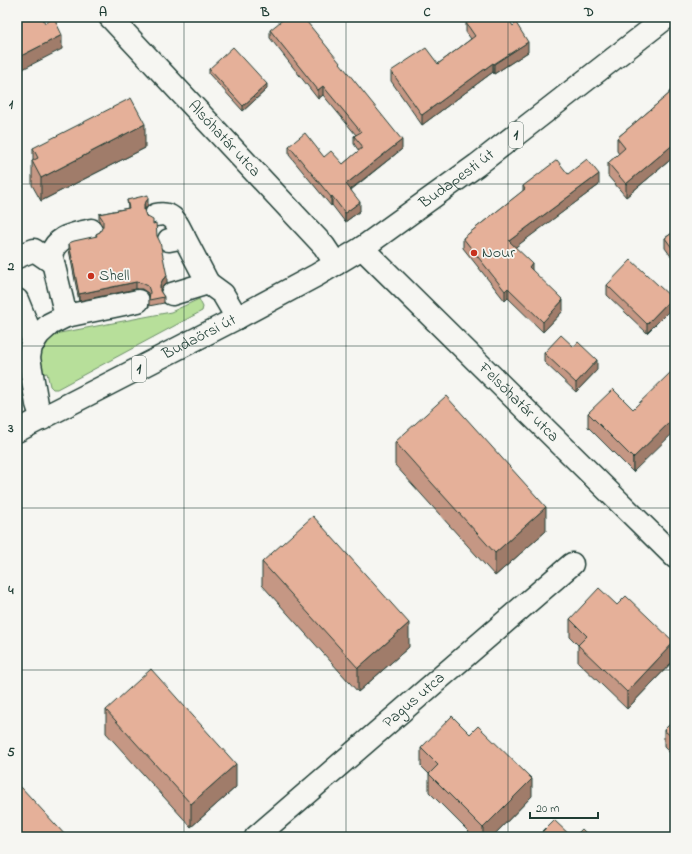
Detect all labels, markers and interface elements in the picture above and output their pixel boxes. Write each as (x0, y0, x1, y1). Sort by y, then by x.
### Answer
text: A (99, 3, 107, 22)
text: B (260, 3, 270, 22)
text: C (423, 3, 431, 22)
text: D (583, 3, 594, 22)
text: 1 (9, 95, 14, 114)
street label: Alsóhatár utca (182, 95, 266, 183)
road number: 1 (509, 122, 523, 148)
street label: Budapesti út (414, 143, 500, 215)
place label: Nour (482, 241, 515, 265)
marker: Nour (469, 248, 479, 258)
text: 2 (7, 257, 15, 276)
place label: Shell (99, 264, 130, 288)
marker: Shell (86, 271, 96, 281)
street label: Budaörsi út (157, 308, 241, 367)
road number: 1 (132, 356, 146, 382)
street label: Felsőhatár utca (472, 356, 564, 448)
text: 3 (7, 419, 14, 438)
text: 4 (7, 581, 14, 600)
street label: Pagus utca (378, 667, 451, 734)
text: 5 (7, 743, 15, 762)
scale bar (530, 794, 598, 820)
text: 20 m (536, 800, 559, 818)

